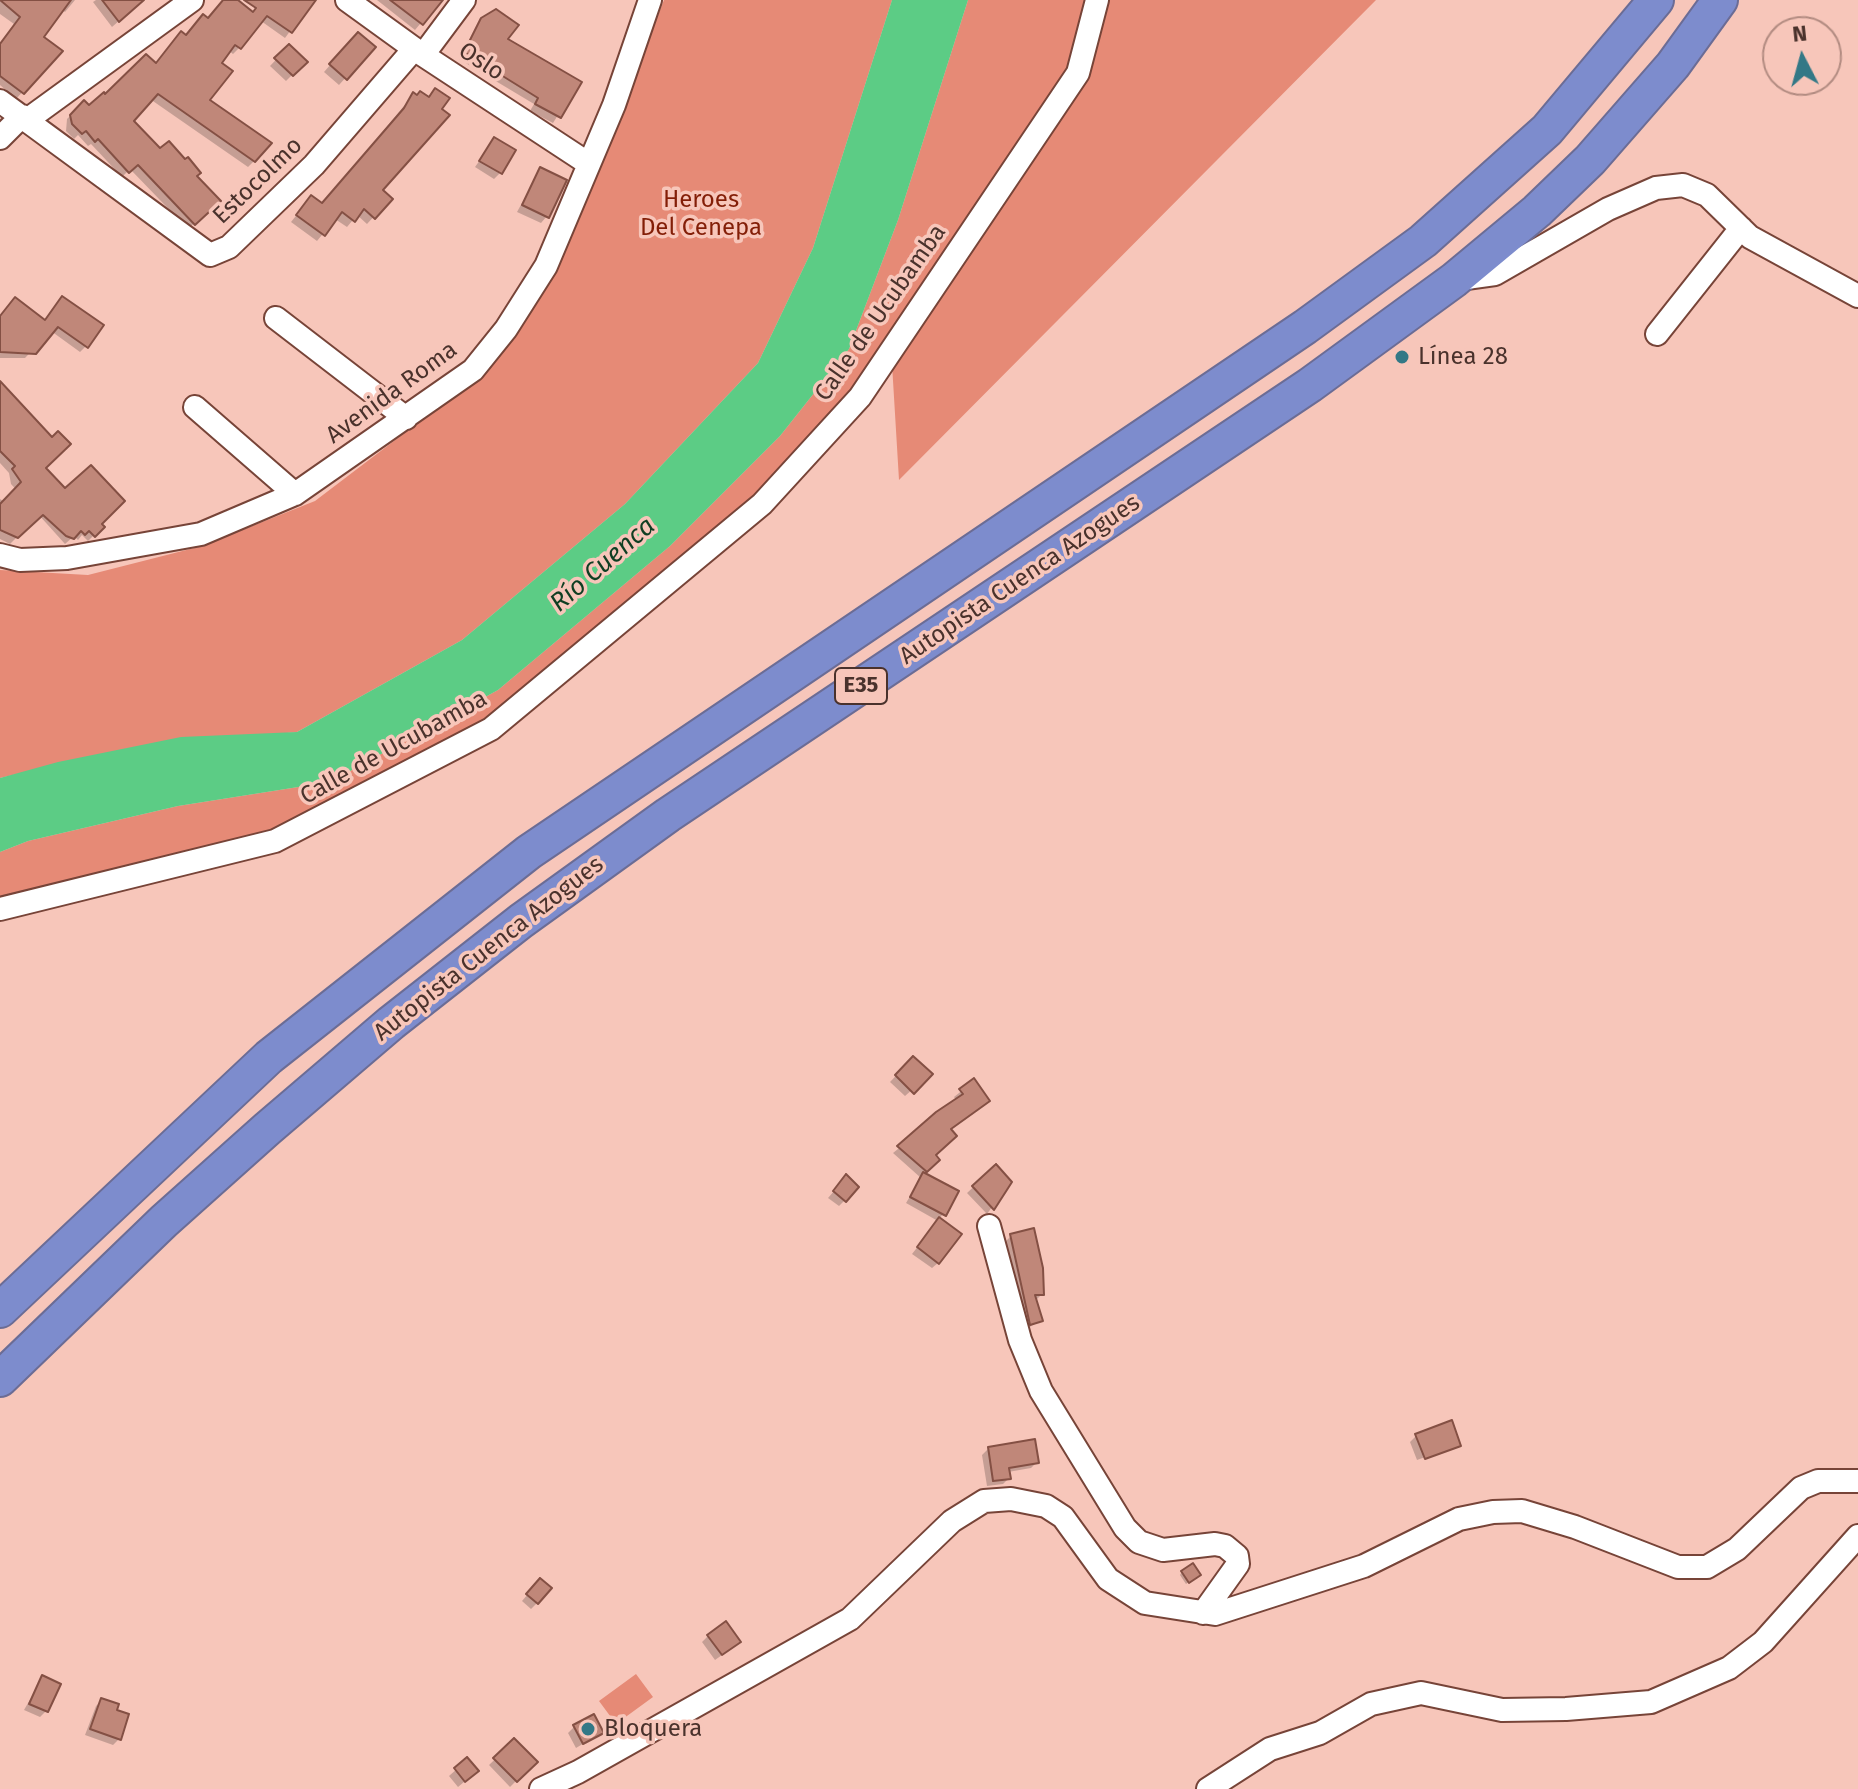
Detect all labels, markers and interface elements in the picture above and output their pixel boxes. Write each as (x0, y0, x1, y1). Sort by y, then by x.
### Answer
north arrow (1762, 16, 1842, 96)
text: N (1791, 19, 1808, 48)
street label: Oslo (453, 37, 509, 87)
street label: Estocolmo (207, 131, 309, 231)
park label: Heroes Del Cenepa (640, 186, 762, 242)
street label: Calle de Ucubamba (809, 219, 953, 407)
street label: Avenida Roma (321, 336, 463, 450)
place label: Línea 28 (1418, 343, 1508, 371)
marker: Línea 28 (1393, 348, 1411, 366)
street label: Autopista Cuenca Azogues (894, 489, 1146, 671)
water label: Río Cuenca (544, 511, 662, 619)
road number: E35 (835, 668, 887, 704)
street label: Calle de Ucubamba (296, 685, 492, 811)
street label: Autopista Cuenca Azogues (368, 850, 610, 1048)
place label: Bloquera (604, 1715, 702, 1743)
marker: Bloquera (579, 1720, 597, 1738)

